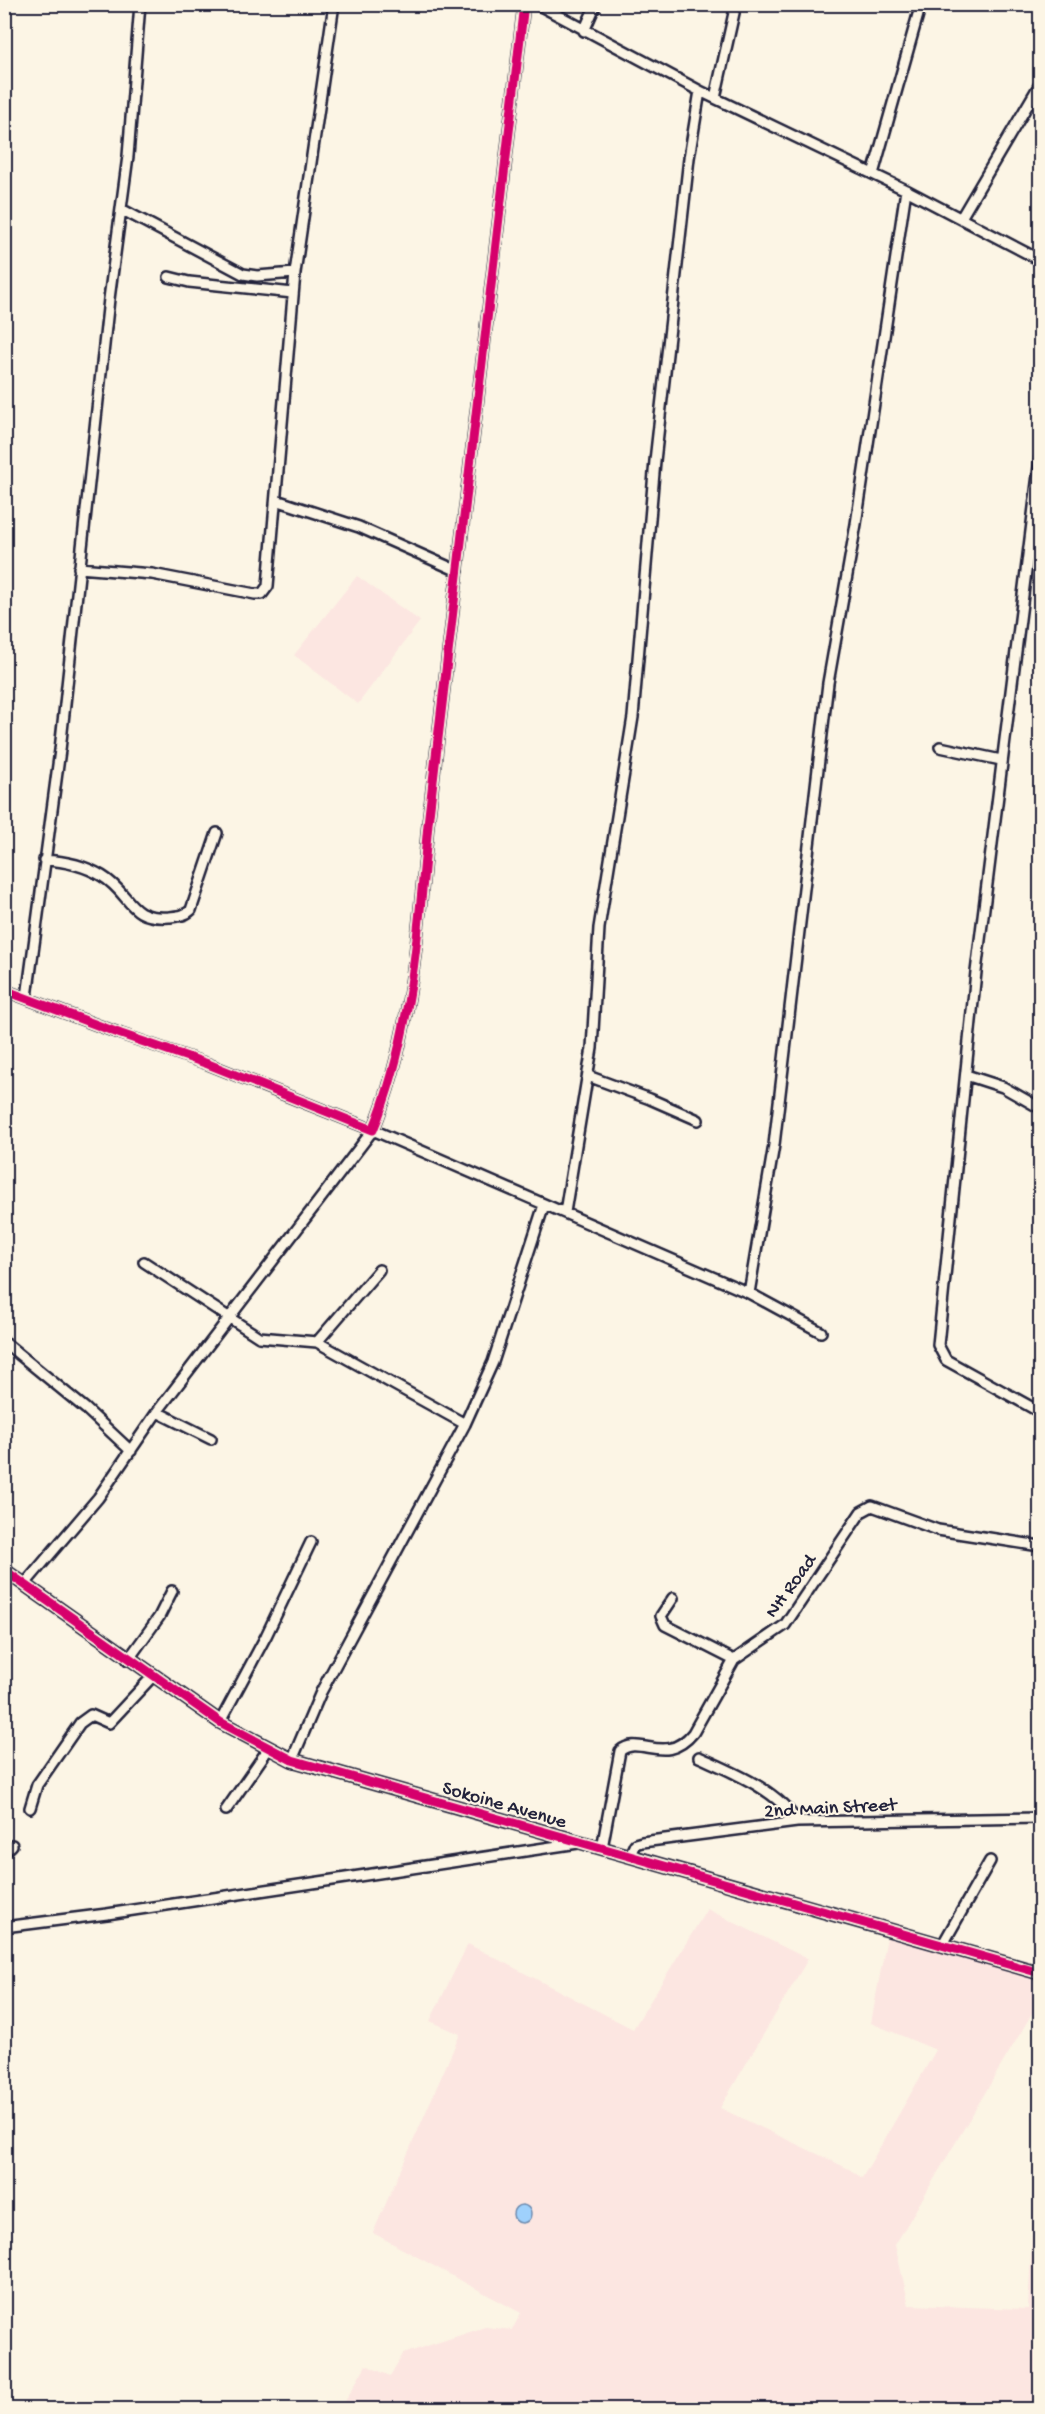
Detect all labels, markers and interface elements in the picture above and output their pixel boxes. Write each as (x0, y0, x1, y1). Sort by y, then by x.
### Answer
street label: NH Road (761, 1549, 824, 1623)
street label: Sokoine Avenue (439, 1778, 569, 1835)
street label: 2nd Main Street (763, 1794, 899, 1824)

